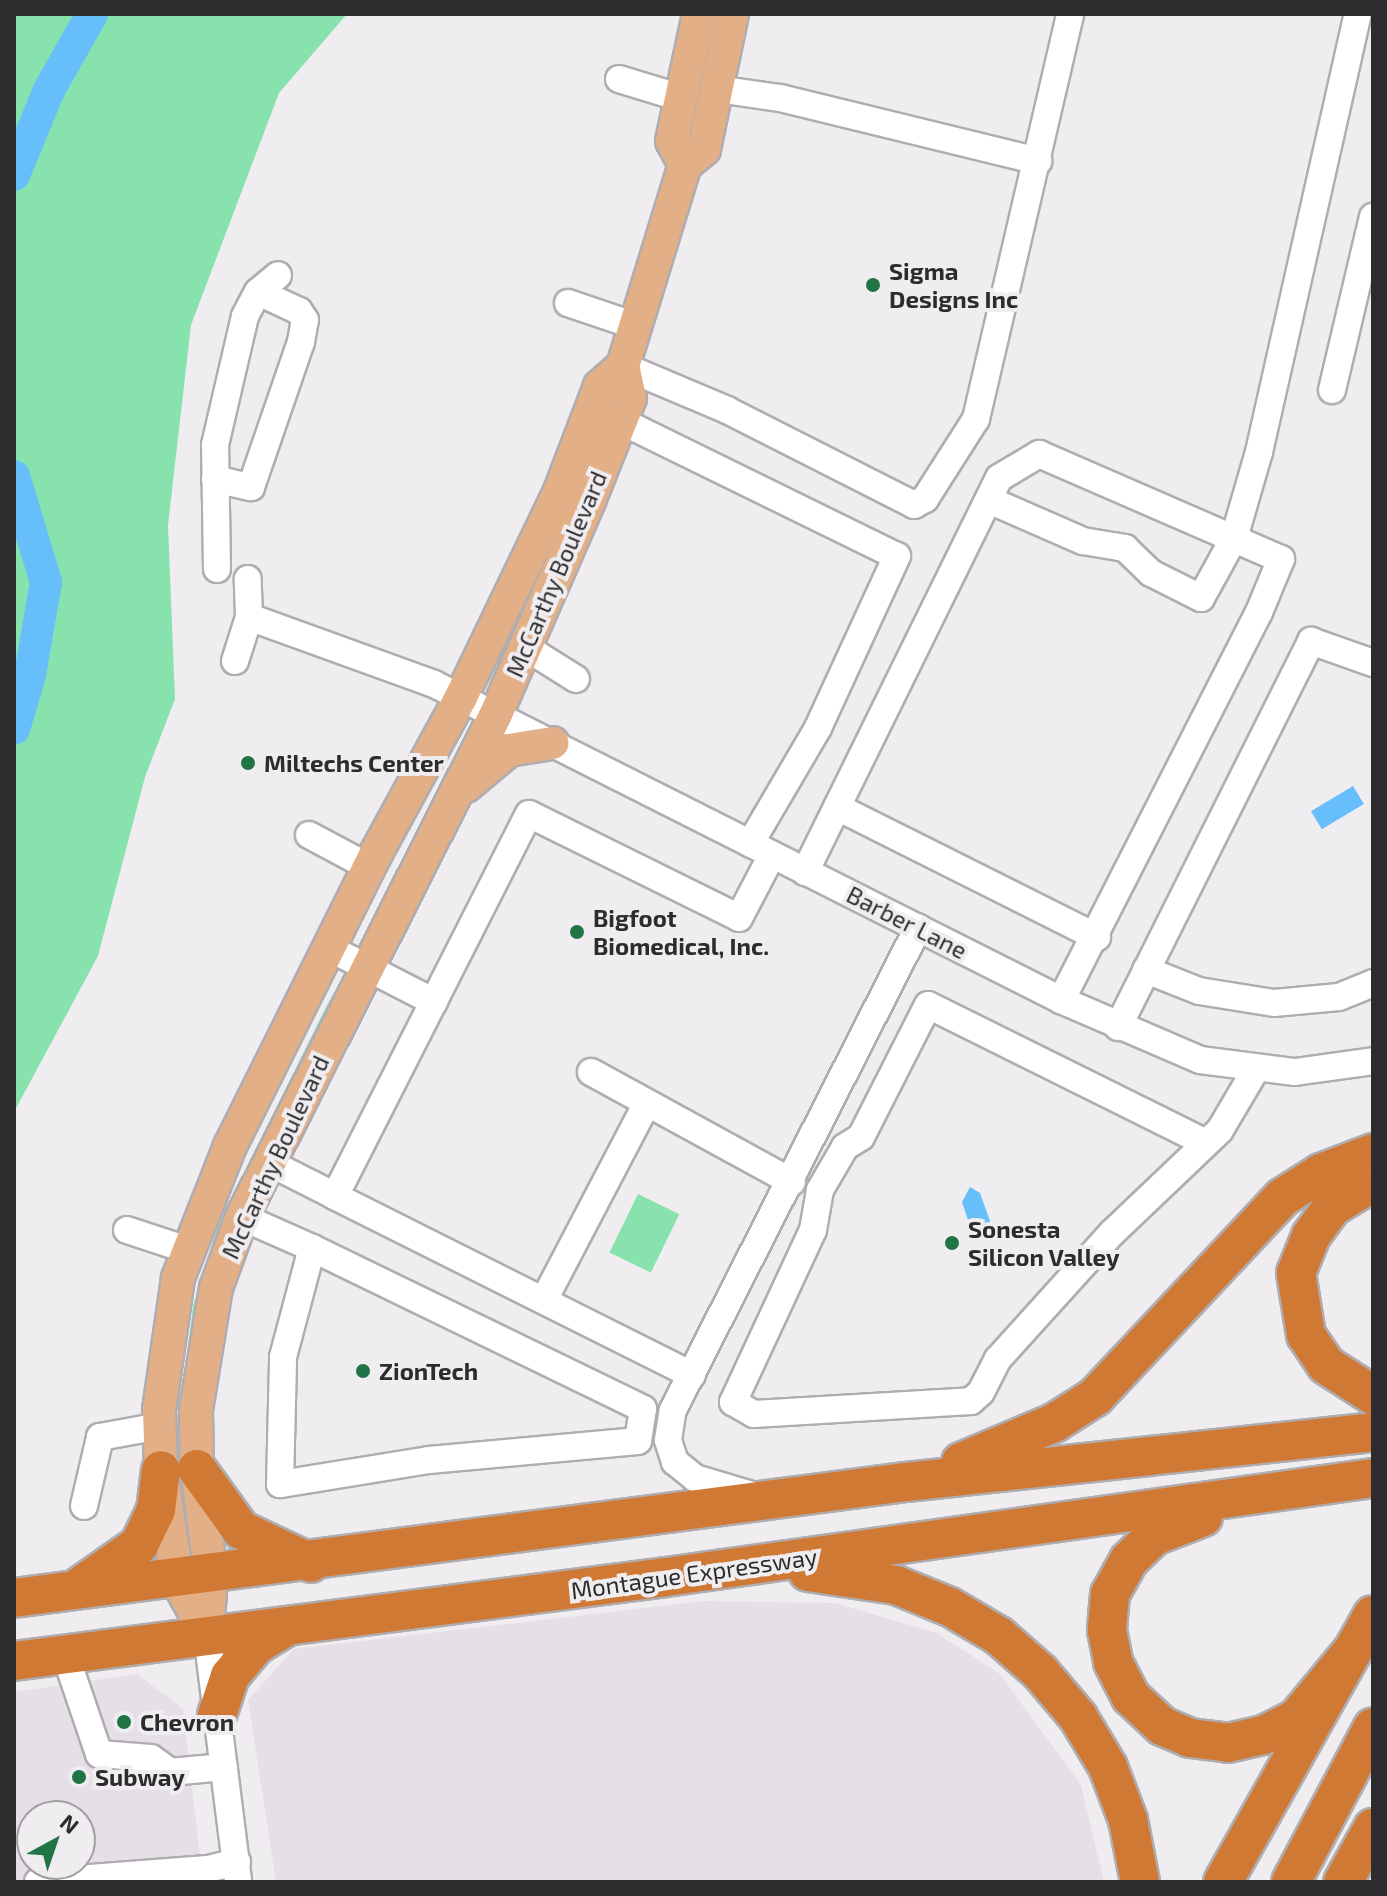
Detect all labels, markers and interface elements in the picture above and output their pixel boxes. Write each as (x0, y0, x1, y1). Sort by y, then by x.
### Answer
place label: Sigma Designs Inc (889, 257, 1018, 313)
marker: Sigma Designs Inc (864, 276, 882, 294)
street label: McCarthy Boulevard (499, 466, 613, 682)
place label: Miltechs Center (264, 749, 444, 777)
marker: Miltechs Center (239, 754, 257, 772)
street label: Barber Lane (842, 879, 972, 965)
place label: Bigfoot Biomedical, Inc. (593, 904, 769, 960)
marker: Bigfoot Biomedical, Inc. (568, 923, 586, 941)
street label: McCarthy Boulevard (215, 1051, 335, 1263)
place label: Sonesta Silicon Valley (968, 1215, 1120, 1271)
marker: Sonesta Silicon Valley (943, 1234, 961, 1252)
place label: ZionTech (379, 1357, 478, 1385)
marker: ZionTech (354, 1362, 372, 1380)
street label: Montague Expressway (569, 1541, 819, 1605)
place label: Chevron (140, 1708, 234, 1736)
marker: Chevron (115, 1713, 133, 1731)
place label: Subway (95, 1763, 185, 1791)
marker: Subway (70, 1768, 88, 1786)
north arrow (16, 1800, 96, 1880)
text: N (56, 1808, 85, 1838)

